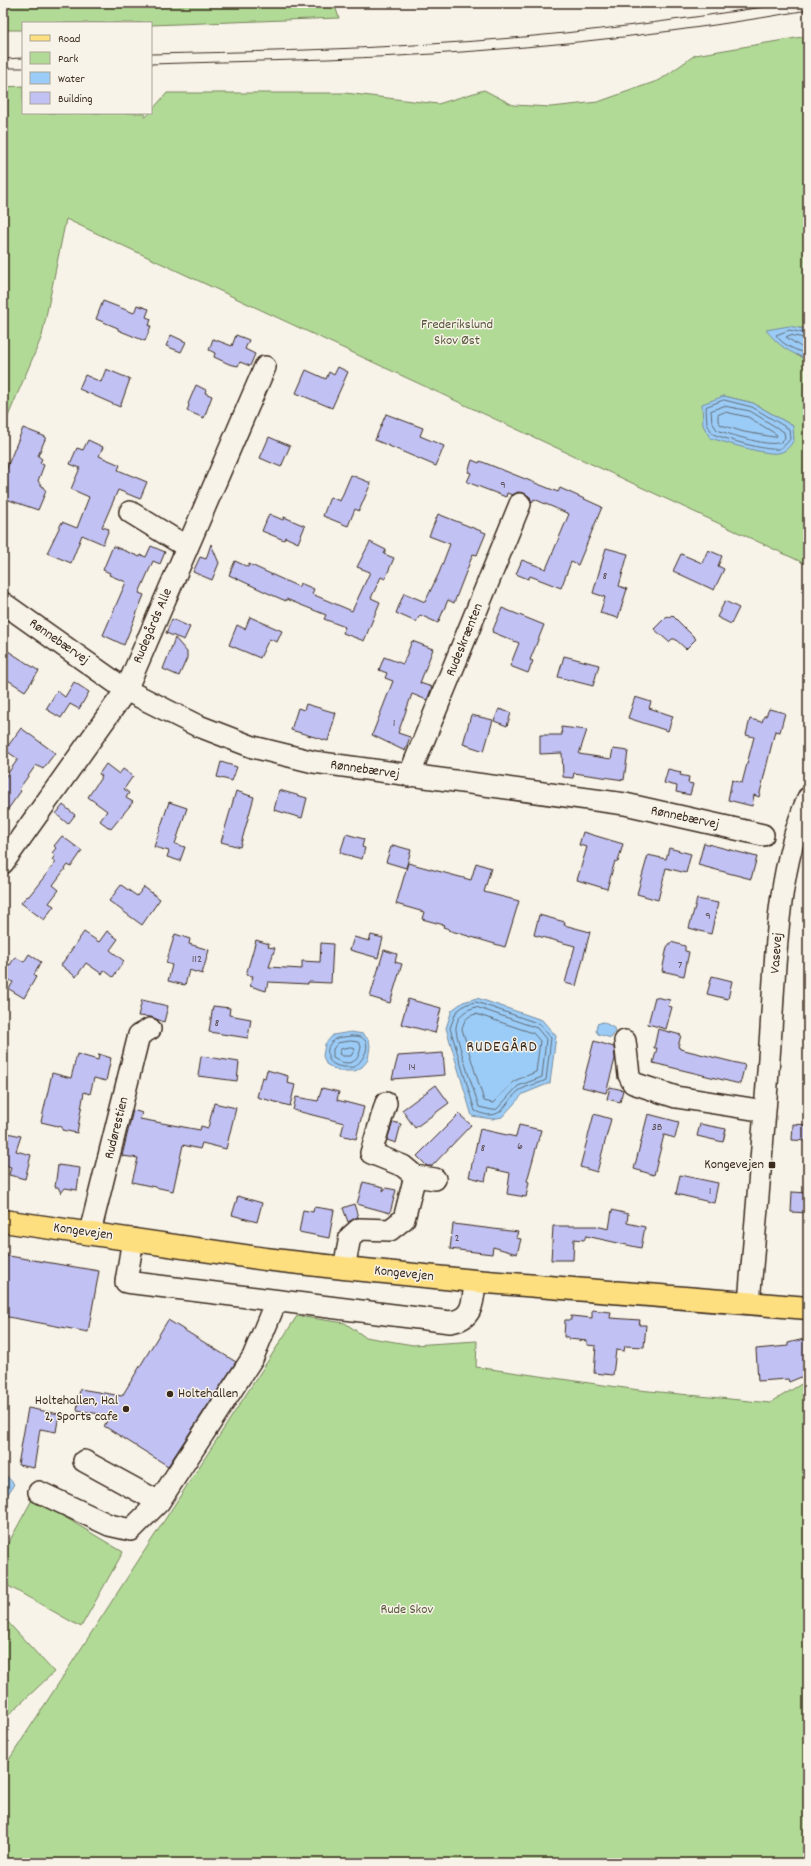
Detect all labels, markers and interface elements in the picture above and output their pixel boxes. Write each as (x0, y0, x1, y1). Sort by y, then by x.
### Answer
legend (22, 22, 152, 114)
text: Road (58, 31, 80, 48)
text: Park (58, 51, 79, 68)
text: Water (58, 71, 85, 88)
text: Building (58, 91, 93, 108)
park label: Frederikslund Skov Øst (421, 315, 493, 351)
house number: 9 (500, 477, 506, 494)
house number: 8 (603, 568, 608, 585)
street label: Rudegårds Alle (128, 585, 178, 667)
street label: Rudeskrænten (441, 600, 489, 680)
street label: Rønnebærvej (25, 614, 93, 670)
house number: 1 (393, 715, 395, 732)
street label: Rønnebærvej (329, 755, 401, 785)
street label: Rønnebærvej (649, 801, 721, 835)
house number: 9 (705, 908, 711, 925)
street label: Vasevej (766, 932, 788, 974)
house number: 112 (192, 951, 202, 968)
house number: 7 (678, 957, 683, 974)
house number: 8 (215, 1015, 220, 1032)
district label: RUDEGÅRD (466, 1036, 538, 1059)
house number: 14 (408, 1059, 416, 1076)
street label: Rudørestien (100, 1095, 134, 1161)
house number: 3B (651, 1119, 663, 1136)
house number: 6 (517, 1138, 523, 1155)
house number: 8 (481, 1140, 486, 1157)
place label: Kongevejen (704, 1155, 764, 1175)
marker: Kongevejen (767, 1160, 777, 1170)
house number: 1 (709, 1183, 711, 1200)
street label: Kongevejen (52, 1218, 114, 1246)
house number: 2 (454, 1230, 460, 1247)
street label: Kongevejen (373, 1261, 435, 1287)
place label: Holtehallen (178, 1384, 238, 1404)
marker: Holtehallen (165, 1389, 175, 1399)
place label: Holtehallen, Hal 2, Sports cafe (35, 1391, 119, 1427)
marker: Holtehallen, Hal 2, Sports cafe (121, 1404, 131, 1414)
park label: Rude Skov (381, 1600, 434, 1620)

